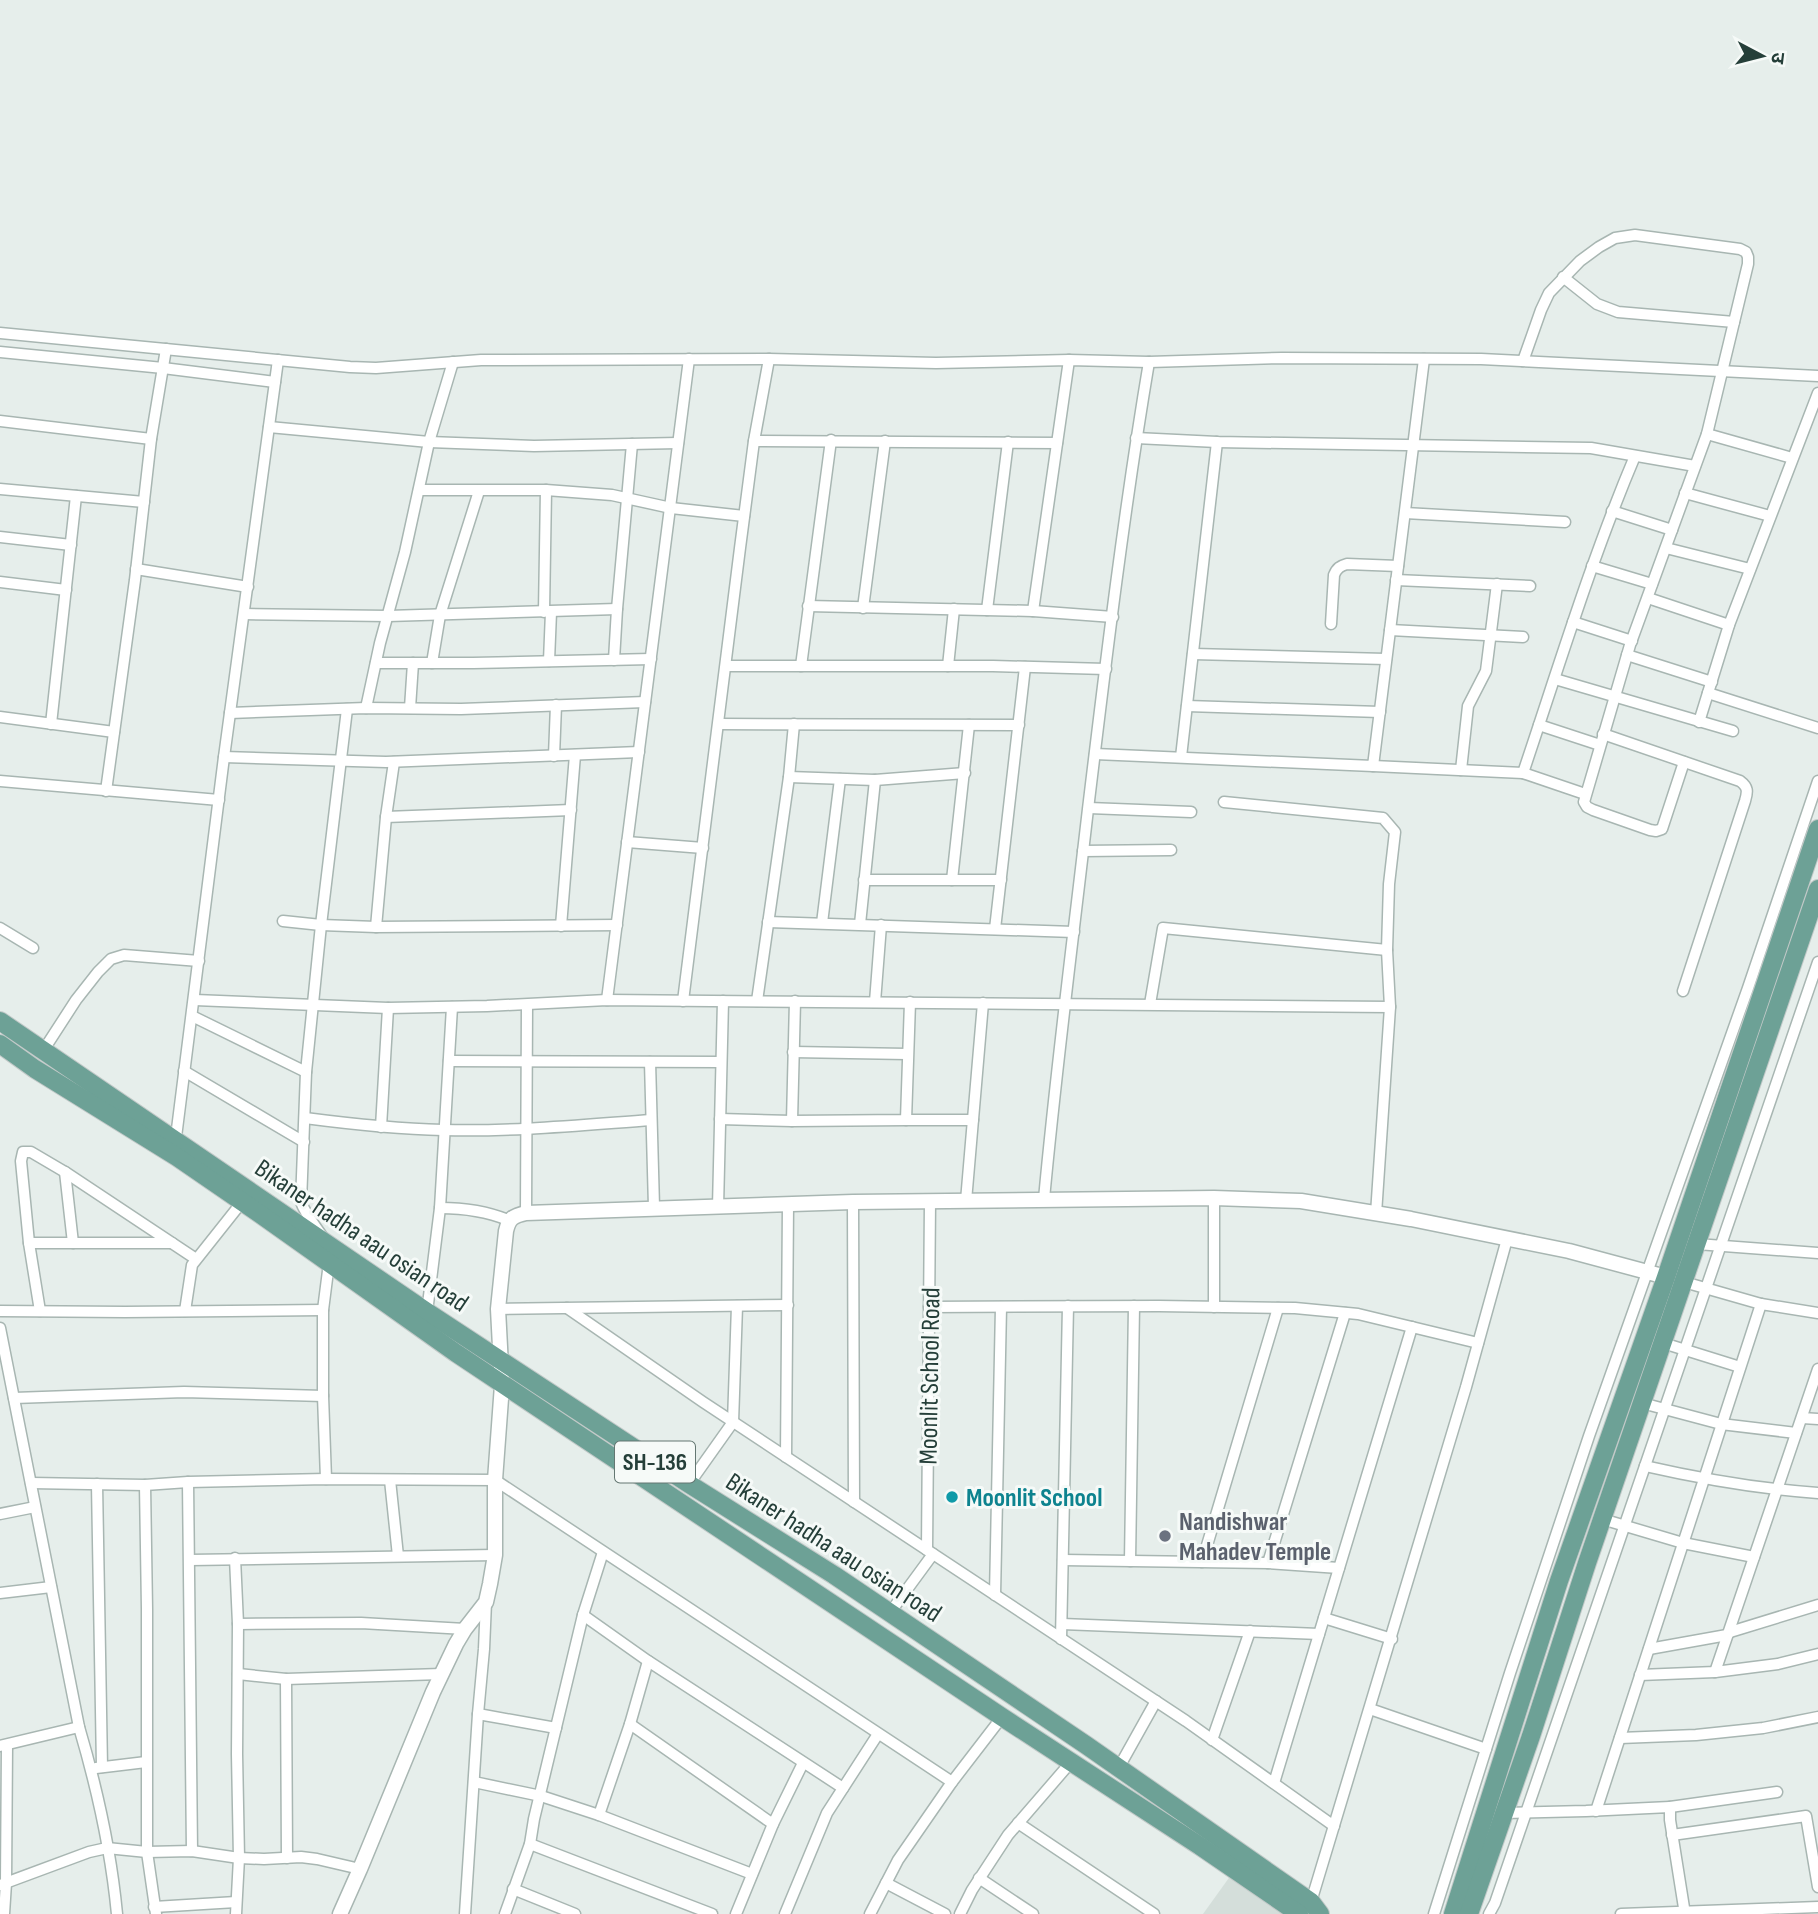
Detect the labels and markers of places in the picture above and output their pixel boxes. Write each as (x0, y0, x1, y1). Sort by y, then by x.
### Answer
place label: Moonlit School (966, 1483, 1102, 1514)
marker: Moonlit School (944, 1489, 960, 1505)
place label: Nandishwar Mahadev Temple (1179, 1507, 1331, 1568)
marker: Nandishwar Mahadev Temple (1157, 1528, 1173, 1544)

